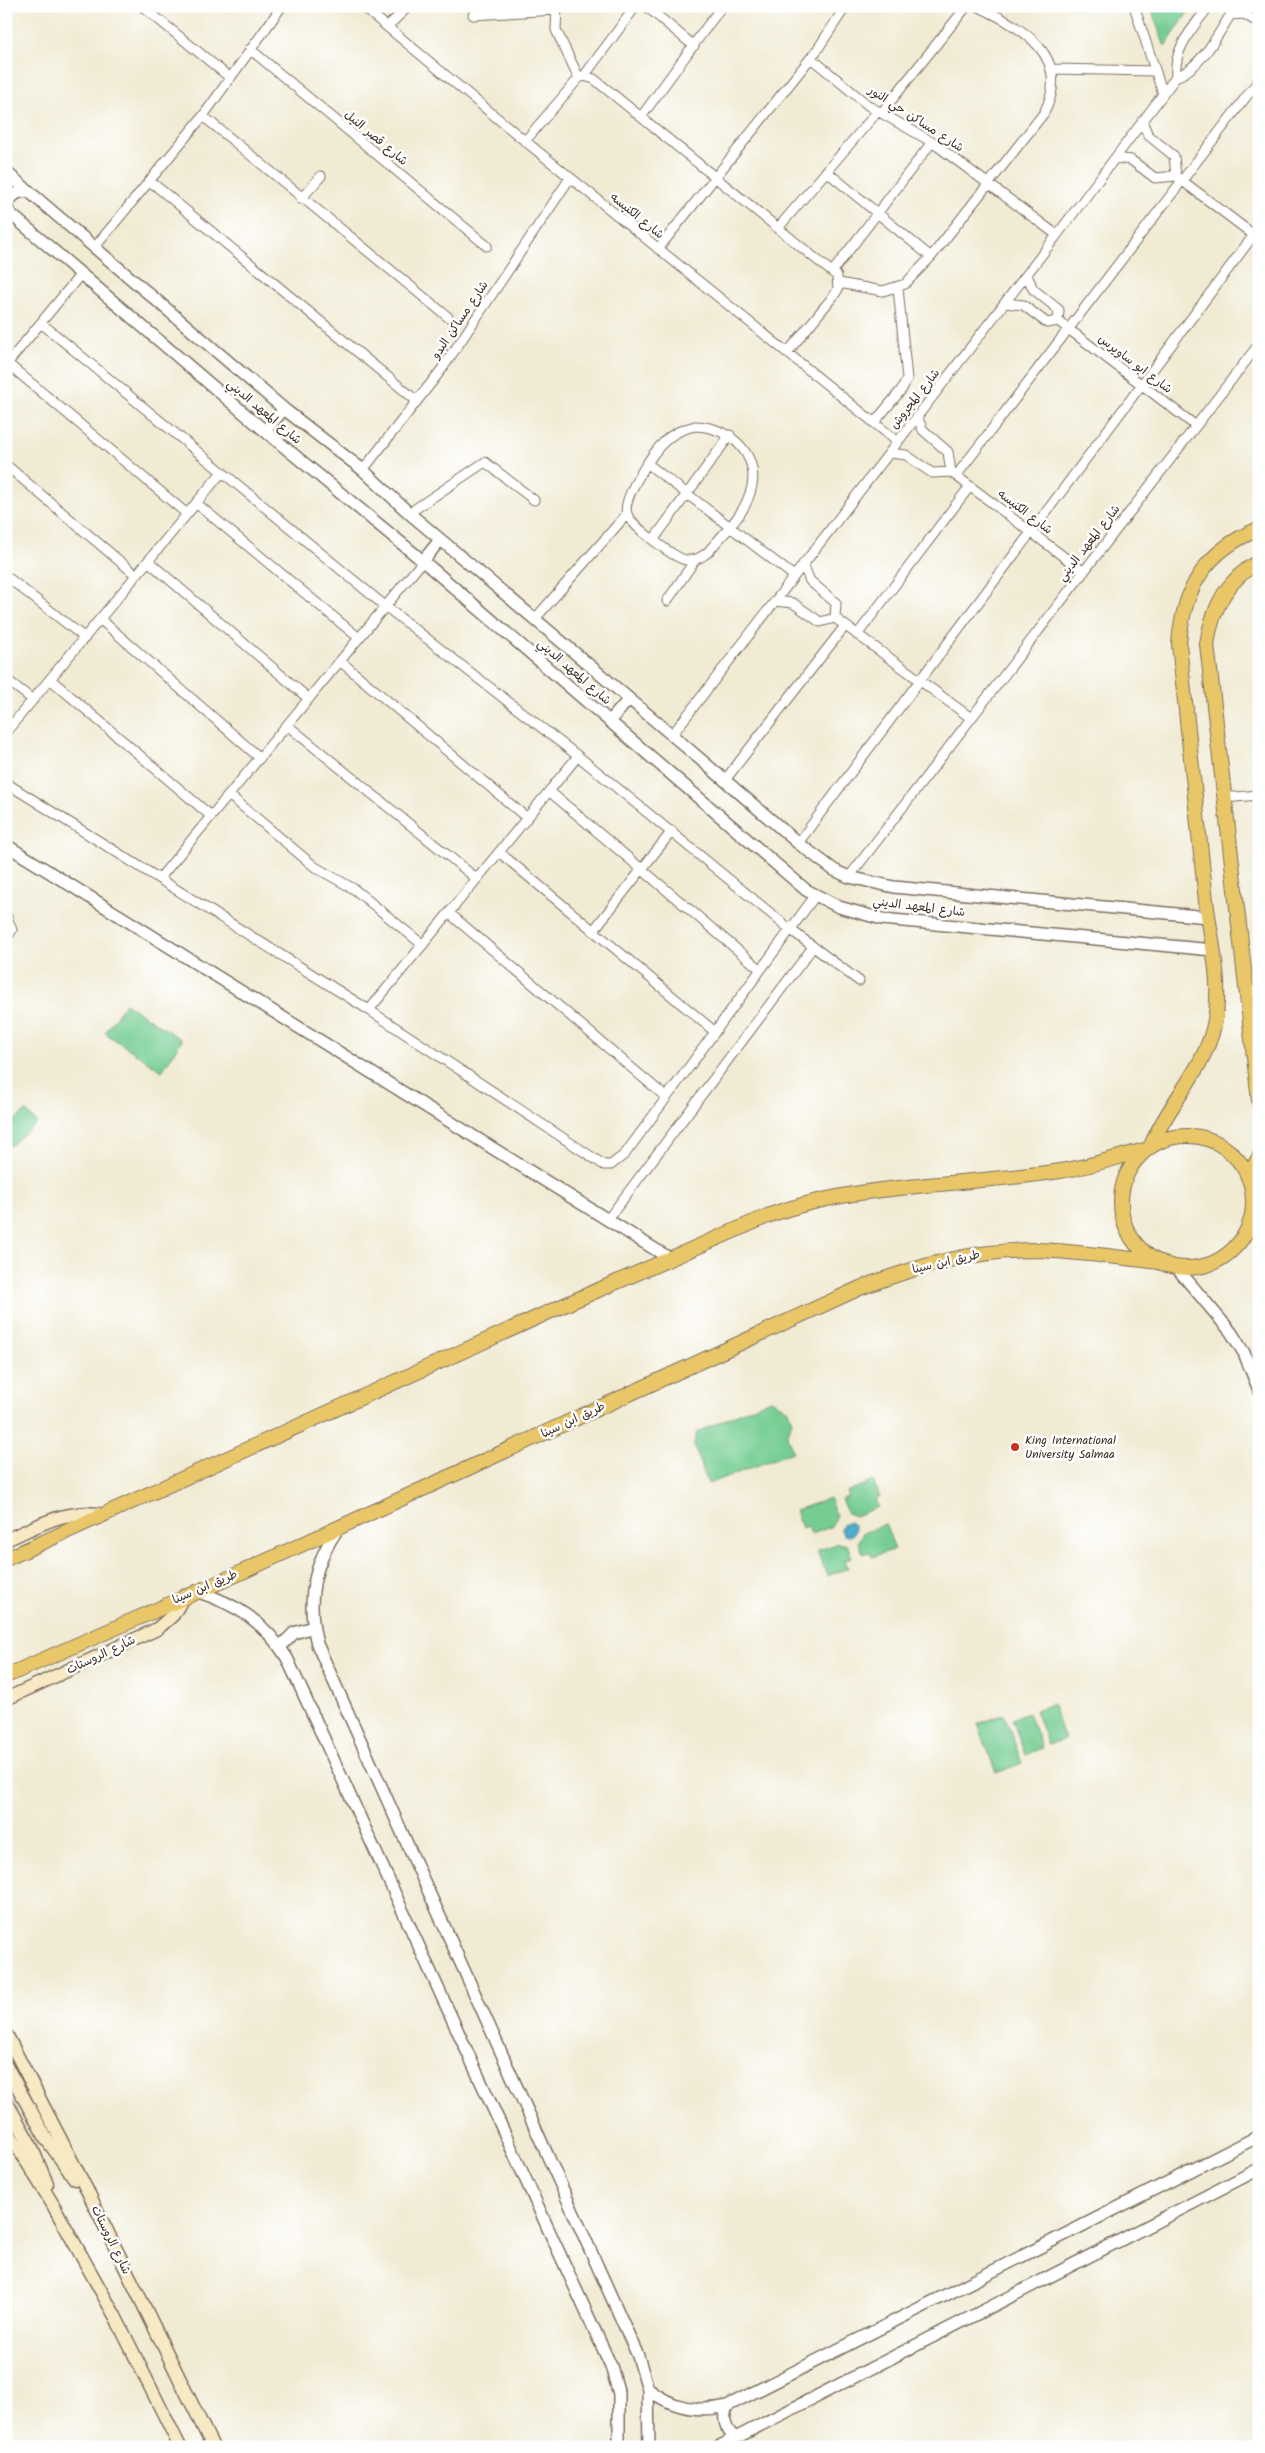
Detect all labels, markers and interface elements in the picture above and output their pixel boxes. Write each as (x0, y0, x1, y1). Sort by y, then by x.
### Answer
street label: شارع مساكن حي النور (863, 80, 967, 158)
street label: شارع قصر النيل (340, 106, 412, 170)
street label: شارع الكنيسه (606, 188, 668, 244)
street label: شارع مساكن البدو (426, 277, 493, 364)
street label: شارع ابو ساويرس (1094, 330, 1176, 398)
street label: شارع المجروش (885, 365, 945, 433)
street label: شارع المعهد الديني (222, 375, 306, 450)
street label: شارع الكنيسه (993, 485, 1057, 539)
street label: شارع المعهد الديني (1053, 501, 1126, 586)
street label: شارع المعهد الديني (532, 634, 615, 710)
street label: شارع المعهد الديني (872, 892, 966, 923)
street label: طريق ابن سينا (910, 1245, 982, 1279)
street label: طريق ابن سينا (538, 1397, 608, 1443)
place label: King International University Salmaa (1025, 1431, 1116, 1464)
marker: King International University Salmaa (1009, 1441, 1021, 1453)
street label: طريق ابن سينا (170, 1565, 240, 1609)
street label: شارع الروستات (63, 1631, 139, 1679)
street label: شارع الروستات (86, 2202, 136, 2278)

